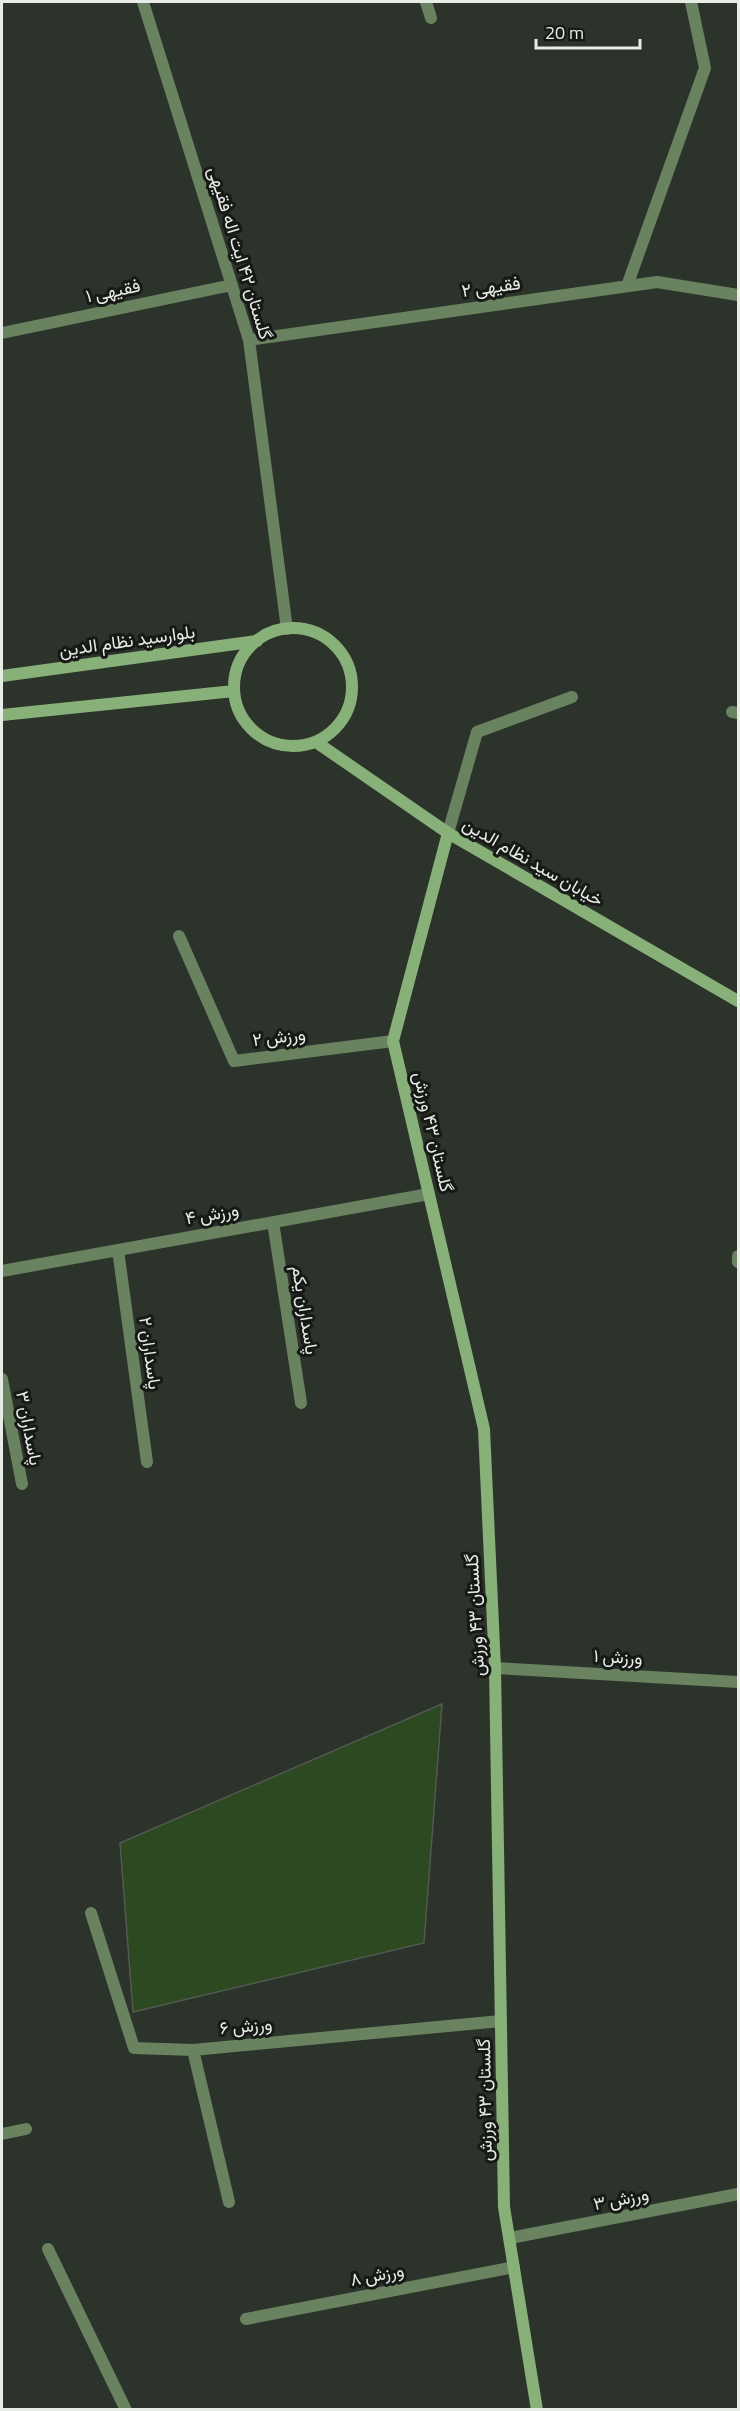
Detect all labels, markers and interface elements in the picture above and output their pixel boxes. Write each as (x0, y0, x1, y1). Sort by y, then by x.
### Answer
scale bar (536, 12, 640, 50)
text: 20 m (545, 19, 584, 46)
street label: گلستان ۴۲ ایت اله فقیهی (201, 163, 280, 343)
street label: فقیهی ۲ (460, 269, 522, 304)
street label: فقیهی ۱ (83, 272, 143, 309)
street label: بلوارسید نظام الدین (57, 618, 197, 663)
street label: خیابان سید نظام الدین (458, 810, 609, 913)
street label: ورزش ۲ (251, 1020, 307, 1053)
street label: گلستان ۴۳ ورزش (407, 1069, 460, 1195)
street label: ورزش ۴ (183, 1196, 241, 1232)
street label: پاسداران یکم (285, 1264, 326, 1356)
street label: پاسداران ۲ (132, 1315, 169, 1391)
street label: پاسداران ۳ (9, 1388, 50, 1467)
street label: گلستان ۴۳ ورزش (458, 1553, 491, 1677)
street label: ورزش ۱ (593, 1642, 643, 1671)
street label: ورزش ۶ (219, 2010, 273, 2041)
street label: گلستان ۴۳ ورزش (470, 2038, 499, 2162)
street label: ورزش ۳ (591, 2180, 651, 2217)
street label: ورزش ۸ (348, 2256, 406, 2293)

